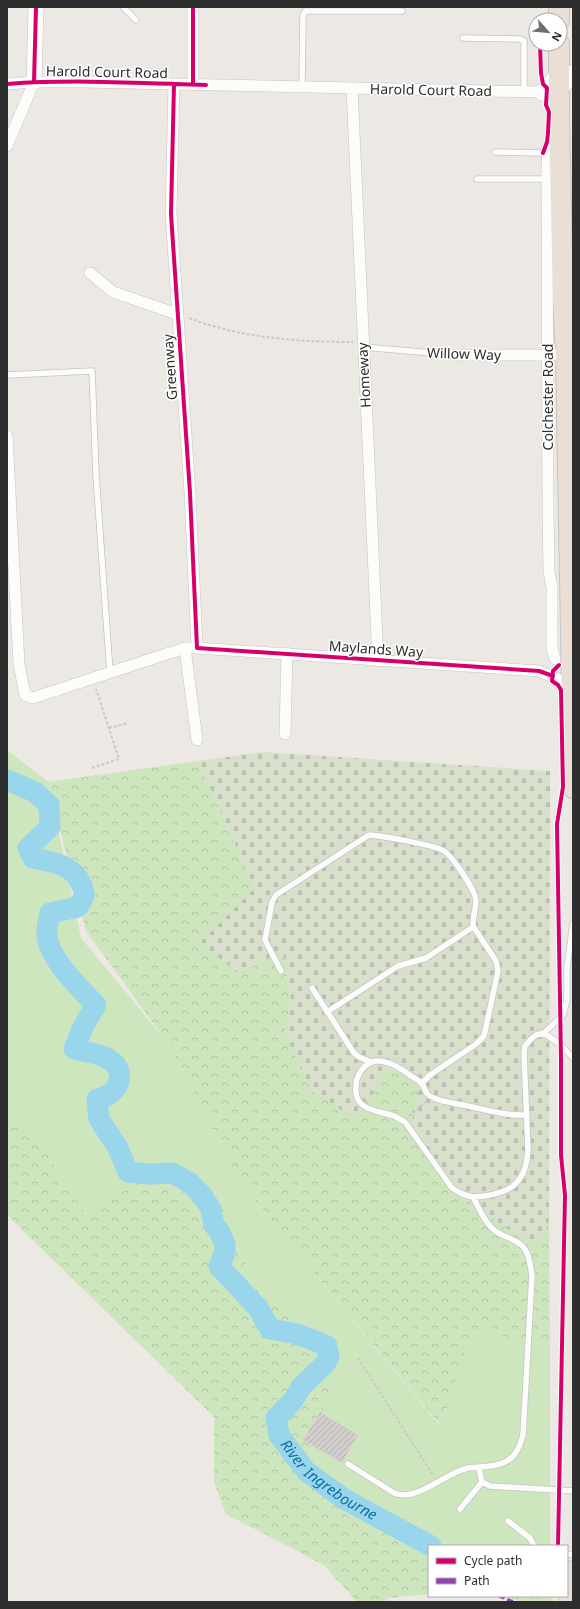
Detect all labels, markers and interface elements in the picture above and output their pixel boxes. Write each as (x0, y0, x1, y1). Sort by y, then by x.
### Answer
north arrow (528, 12, 568, 52)
text: N (549, 29, 566, 44)
street label: Harold Court Road (46, 61, 168, 82)
street label: Harold Court Road (370, 79, 492, 100)
street label: Greenway (158, 333, 181, 401)
street label: Homeway (352, 341, 375, 408)
street label: Willow Way (426, 343, 502, 364)
street label: Colchester Road (538, 344, 557, 450)
street label: Maylands Way (328, 636, 425, 661)
water label: River Ingrebourne (277, 1435, 382, 1524)
legend (428, 1545, 568, 1597)
text: Cycle path (464, 1552, 522, 1569)
text: Path (464, 1572, 490, 1589)

